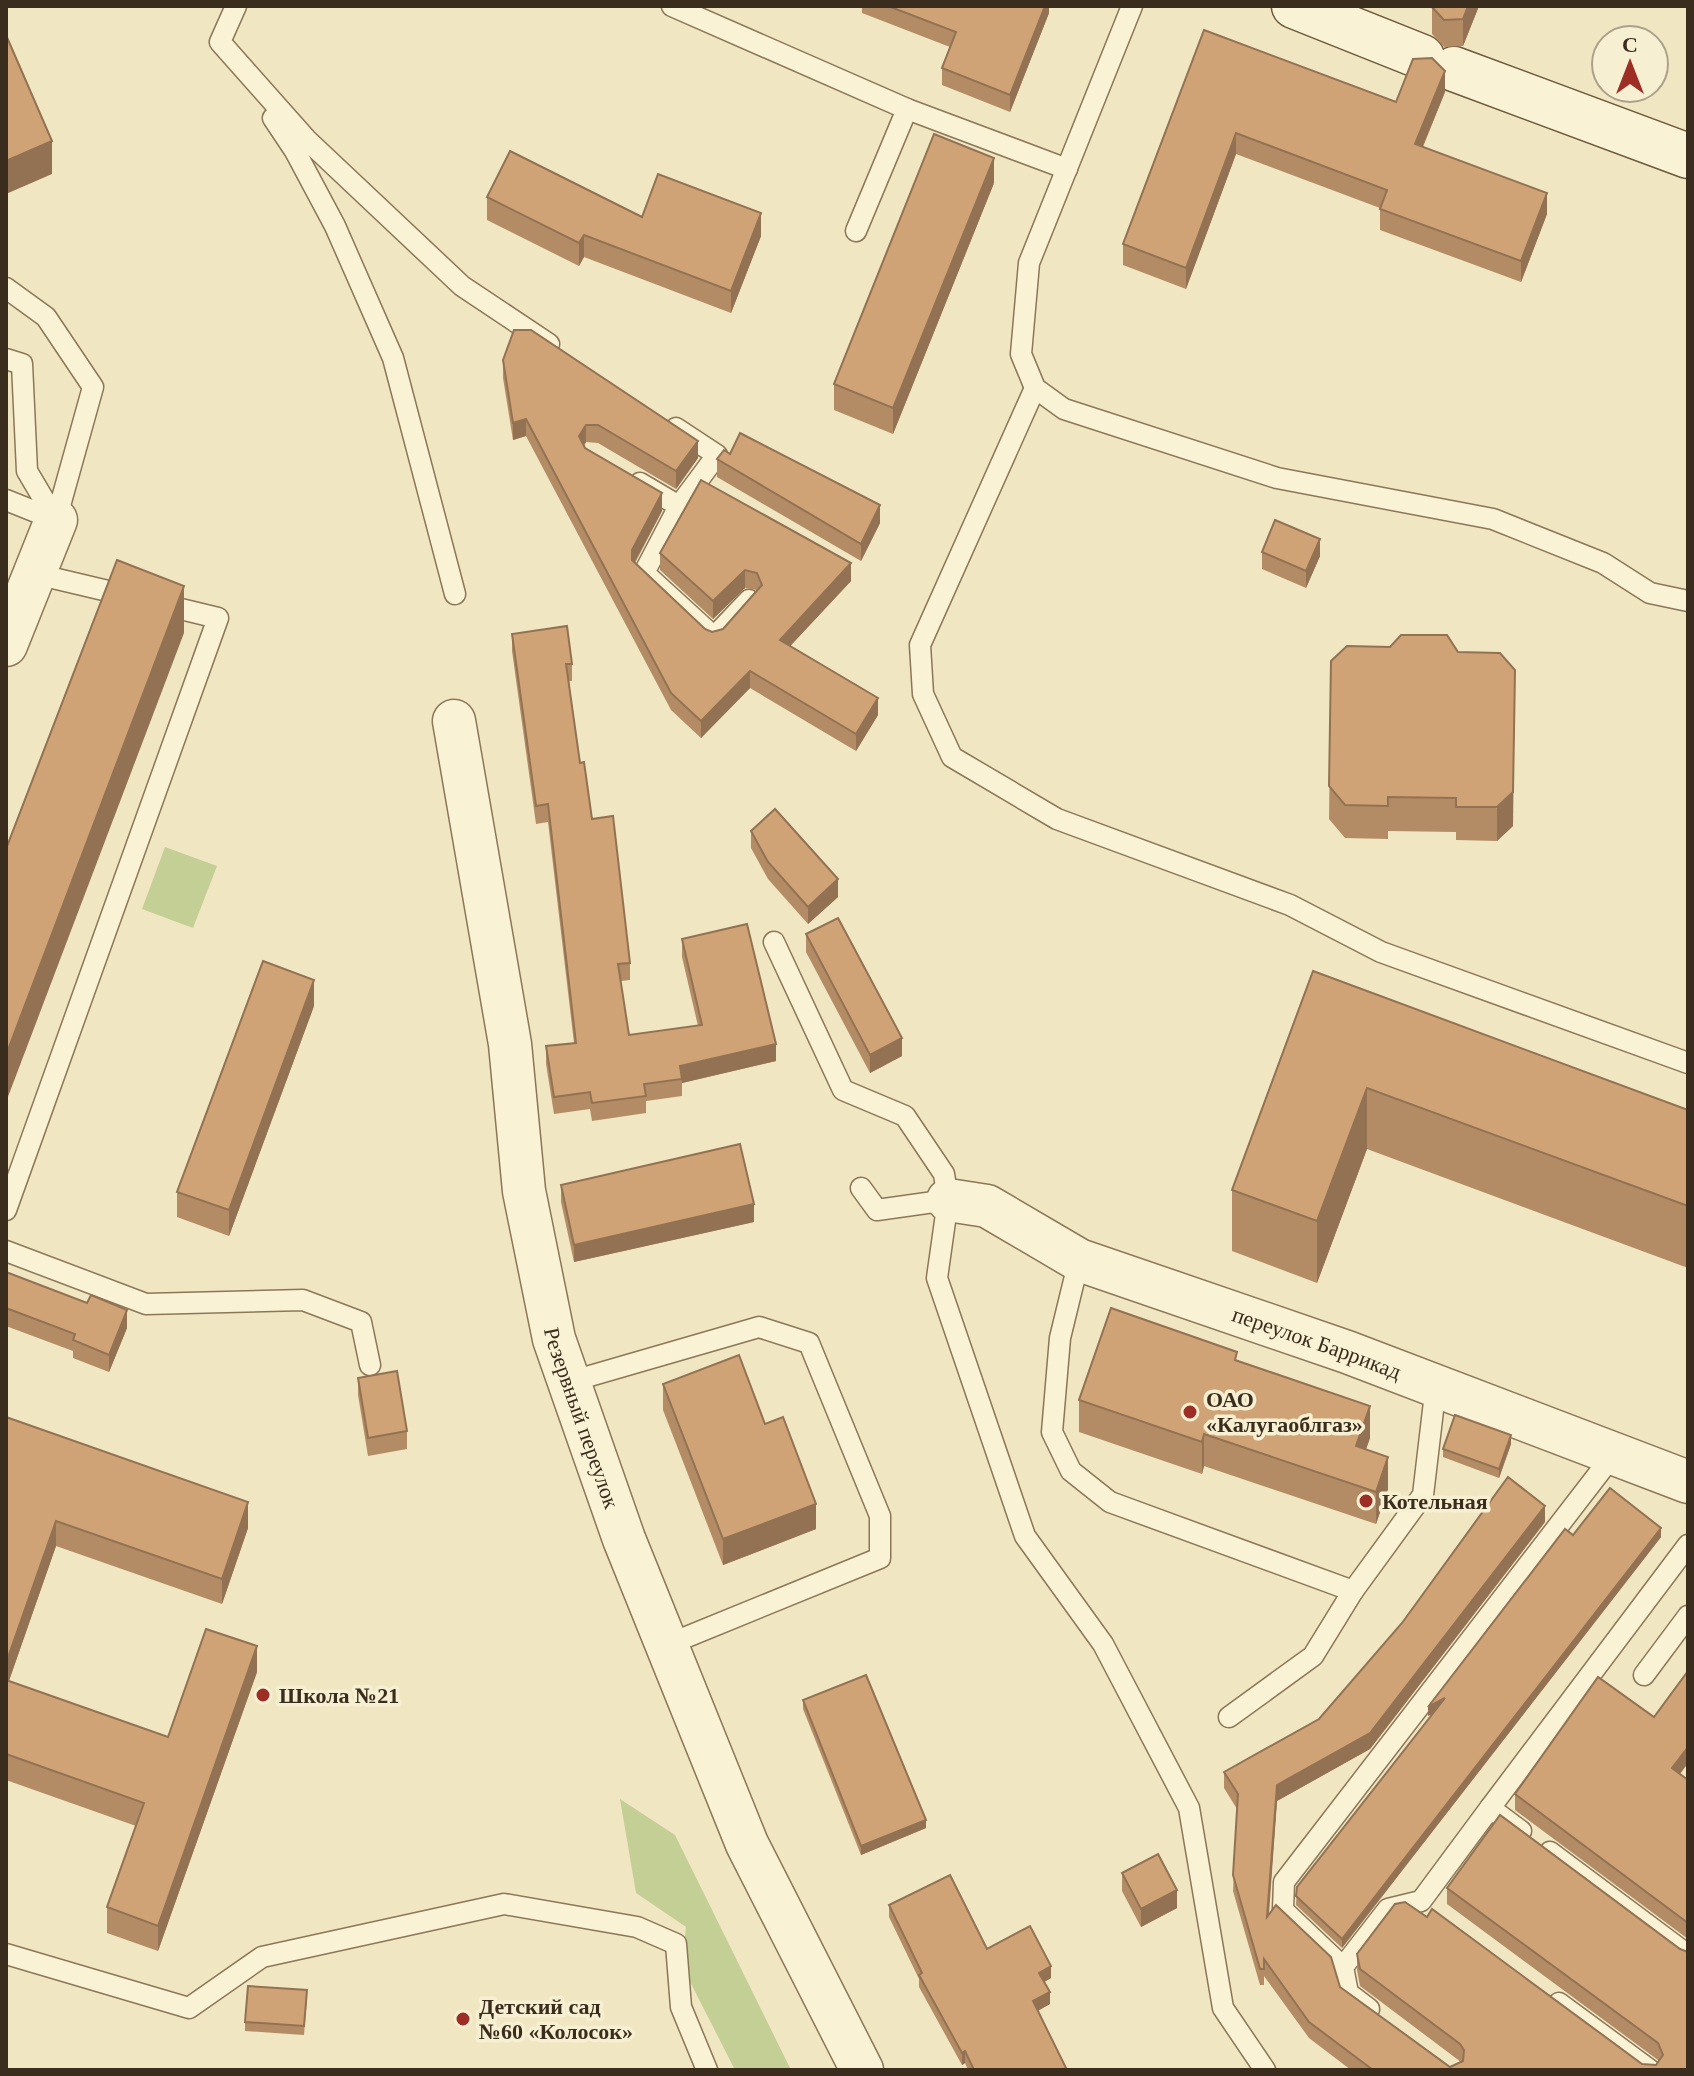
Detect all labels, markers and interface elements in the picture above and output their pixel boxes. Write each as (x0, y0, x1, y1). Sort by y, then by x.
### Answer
north arrow (1590, 24, 1670, 104)
text: С (1622, 32, 1638, 57)
street label: переулок Баррикад (1229, 1302, 1405, 1385)
street label: Резервный переулок (539, 1325, 624, 1512)
place label: ОАО «Калугаоблгаз» (1206, 1387, 1363, 1437)
marker: ОАО «Калугаоблгаз» (1181, 1403, 1199, 1421)
place label: Котельная (1382, 1489, 1488, 1514)
marker: Котельная (1357, 1492, 1375, 1510)
place label: Школа №21 (279, 1683, 399, 1708)
marker: Школа №21 (254, 1686, 272, 1704)
place label: Детский сад №60 «Колосок» (479, 1994, 633, 2044)
marker: Детский сад №60 «Колосок» (454, 2010, 472, 2028)

